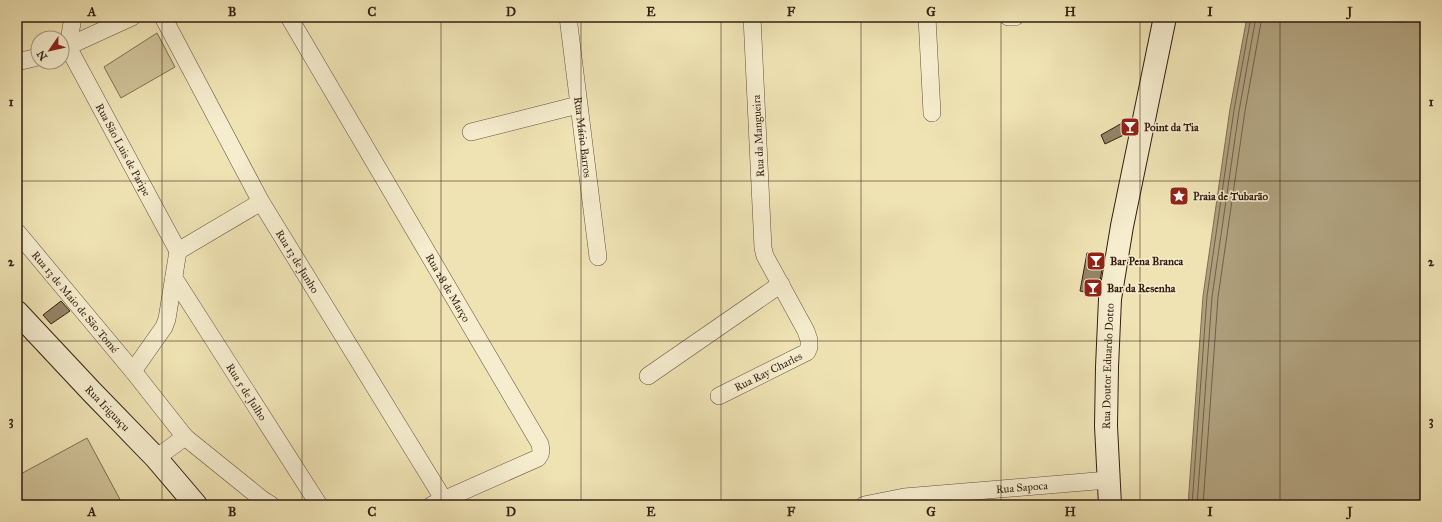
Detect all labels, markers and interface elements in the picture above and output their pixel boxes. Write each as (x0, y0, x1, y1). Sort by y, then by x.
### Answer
text: A (87, 4, 97, 20)
text: B (228, 4, 237, 20)
text: C (368, 4, 377, 20)
text: D (506, 4, 516, 20)
text: E (646, 4, 656, 20)
text: F (787, 4, 796, 20)
text: G (926, 4, 936, 20)
text: H (1064, 4, 1076, 20)
text: I (1207, 4, 1213, 20)
text: J (1345, 4, 1353, 20)
north arrow (30, 30, 70, 70)
text: N (34, 47, 50, 63)
text: 1 (8, 94, 14, 110)
street label: Rua da Mangueira (750, 94, 767, 177)
text: 1 (1428, 94, 1434, 110)
street label: Rua Mário Barros (571, 96, 594, 178)
street label: Rua São Luis de Paripe (93, 101, 153, 199)
bar icon: Point da Tia (1119, 116, 1141, 138)
place label: Point da Tia (1144, 121, 1199, 134)
place icon: Praia de Tubarão (1168, 185, 1190, 207)
place label: Praia de Tubarão (1193, 190, 1269, 203)
street label: Rua 13 de Junho (273, 228, 322, 296)
street label: Rua 13 de Maio de São Tomé (29, 249, 121, 356)
bar icon: Bar Pena Branca (1085, 250, 1107, 272)
street label: Rua 28 de Março (423, 251, 473, 325)
text: 2 (8, 254, 15, 270)
text: 2 (1428, 254, 1435, 270)
place label: Bar Pena Branca (1110, 255, 1184, 268)
bar icon: Bar da Resenha (1082, 277, 1104, 299)
place label: Bar da Resenha (1107, 282, 1176, 295)
street label: Rua Doutor Eduardo Dotto (1100, 302, 1117, 429)
street label: Rua Ray Charles (732, 349, 805, 394)
street label: Rua 5 de Julho (223, 361, 270, 423)
street label: Rua Iriguaçu (82, 383, 132, 434)
text: 3 (8, 413, 14, 429)
text: 3 (1428, 413, 1434, 429)
street label: Rua Sapoca (995, 479, 1049, 496)
text: A (87, 504, 97, 520)
text: B (228, 504, 237, 520)
text: C (368, 504, 377, 520)
text: D (506, 504, 516, 520)
text: E (646, 504, 656, 520)
text: F (787, 504, 796, 520)
text: G (926, 504, 936, 520)
text: H (1064, 504, 1076, 520)
text: I (1207, 504, 1213, 520)
text: J (1345, 504, 1353, 520)

